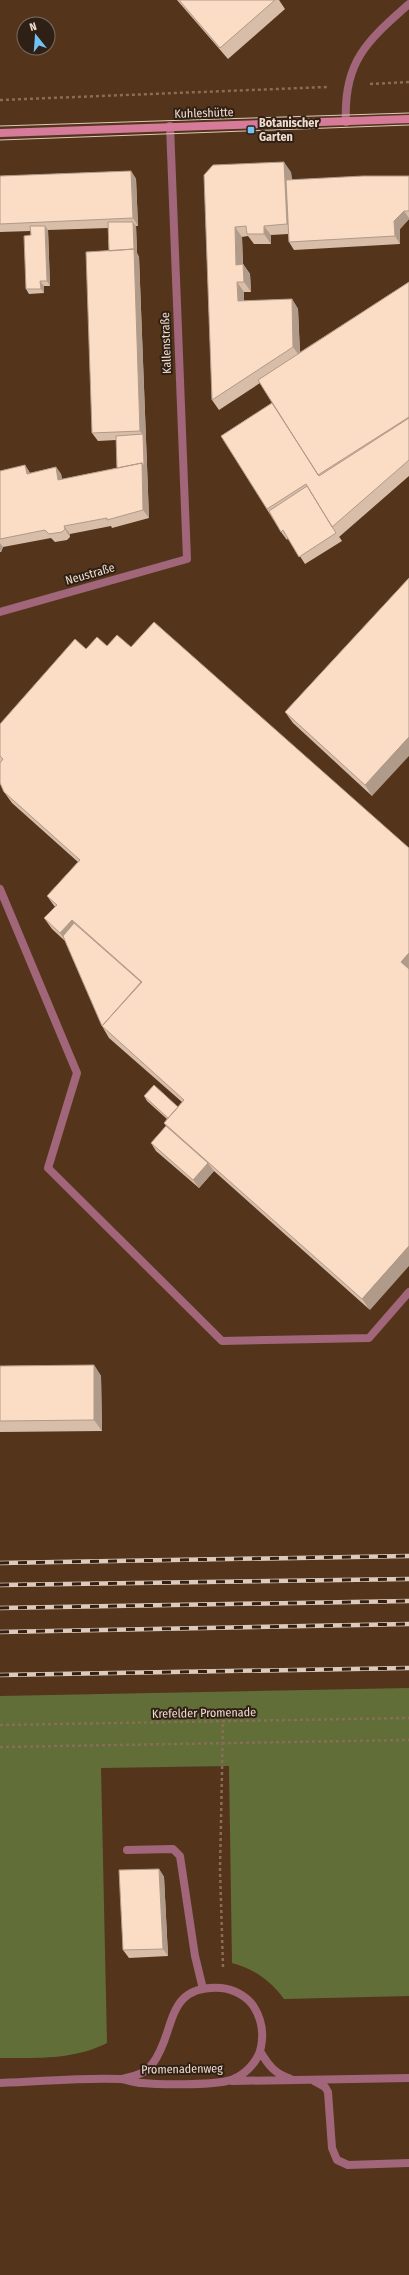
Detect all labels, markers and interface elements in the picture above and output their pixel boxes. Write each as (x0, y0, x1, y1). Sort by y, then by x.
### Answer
north arrow (16, 16, 56, 56)
text: N (28, 20, 38, 34)
street label: Kuhleshütte (174, 105, 234, 121)
place label: Botanischer Garten (259, 116, 319, 144)
marker: Botanischer Garten (246, 125, 256, 135)
street label: Kallenstraße (158, 312, 174, 374)
street label: Neustraße (64, 560, 116, 588)
street label: Krefelder Promenade (152, 1705, 256, 1721)
street label: Promenadenweg (141, 2061, 223, 2077)

